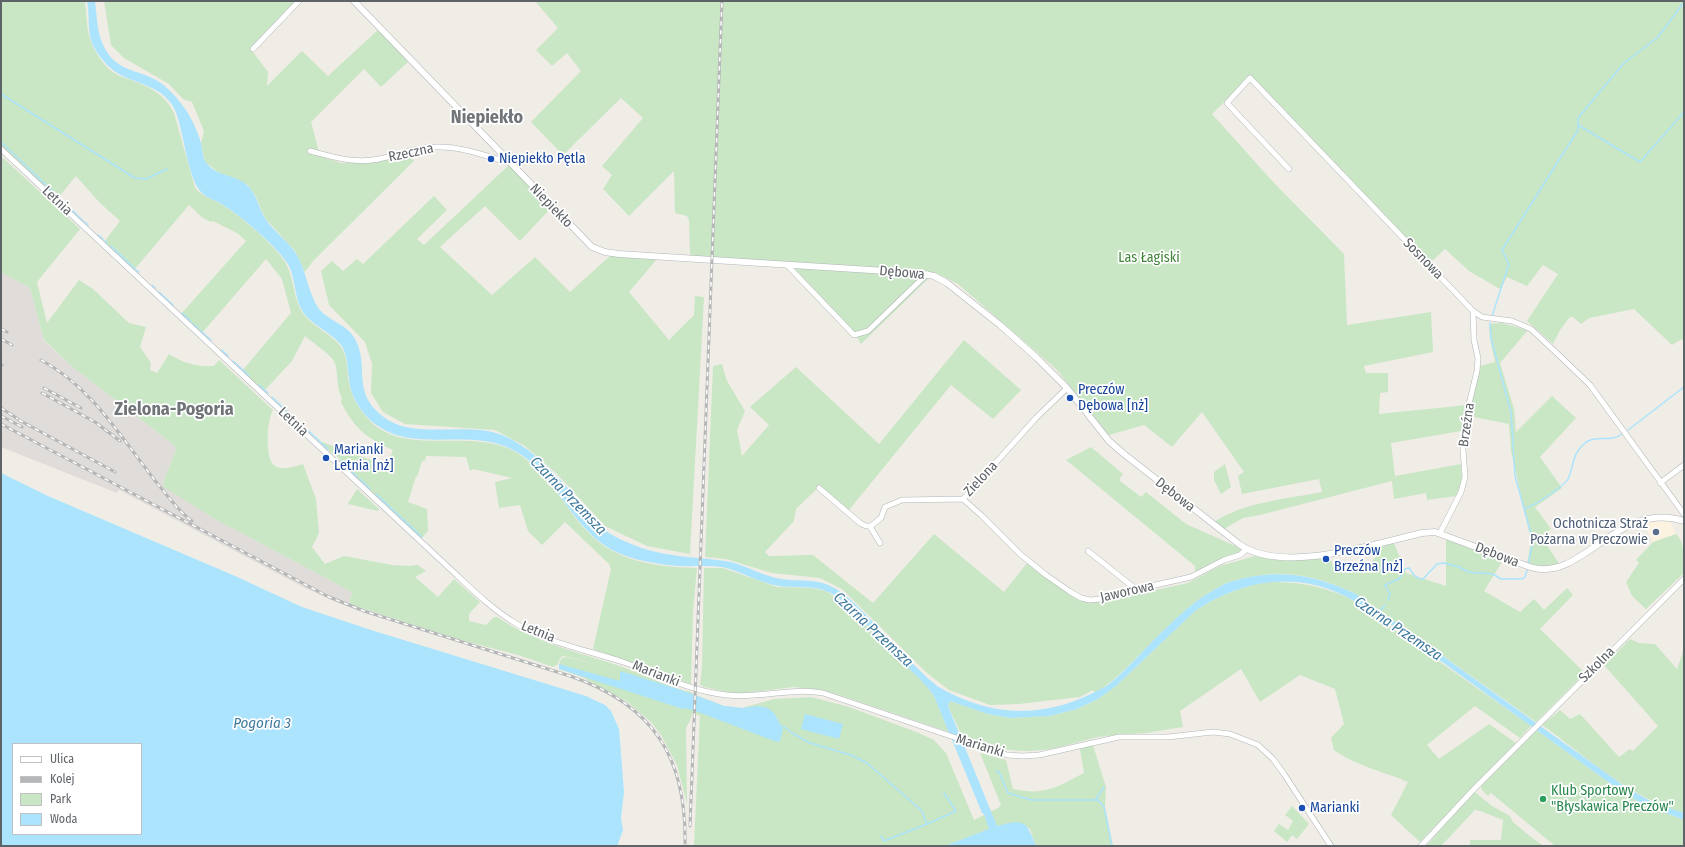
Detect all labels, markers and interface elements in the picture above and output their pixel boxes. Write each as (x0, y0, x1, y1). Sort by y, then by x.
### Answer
district label: Niepiekło (451, 107, 523, 129)
street label: Rzeczna (387, 140, 435, 166)
place label: Niepiekło Pętla (499, 151, 586, 167)
marker: Niepiekło Pętla (486, 154, 496, 164)
street label: Niepiekło (526, 181, 576, 231)
street label: Letnia (38, 183, 76, 219)
street label: Sosnowa (1399, 235, 1447, 283)
park label: Las Łagiski (1118, 250, 1180, 266)
street label: Dębowa (878, 263, 926, 283)
place label: Preczów Dębowa [nż] (1078, 382, 1148, 414)
marker: Preczów Dębowa [nż] (1065, 393, 1075, 403)
district label: Zielona-Pogoria (114, 399, 234, 421)
street label: Brzeźna (1456, 402, 1478, 448)
street label: Letnia (274, 404, 312, 440)
place label: Marianki Letnia [nż] (334, 442, 393, 474)
marker: Marianki Letnia [nż] (321, 453, 331, 463)
water label: Czarna Przemsza (526, 453, 610, 539)
street label: Zielona (960, 458, 1002, 500)
street label: Dębowa (1152, 474, 1198, 516)
place label: Ochotnicza Straż Pożarna w Preczowie (1530, 516, 1648, 548)
marker: Ochotnicza Straż Pożarna w Preczowie (1651, 527, 1661, 537)
street label: Dębowa (1473, 539, 1521, 571)
place label: Preczów Brzeźna [nż] (1334, 543, 1403, 576)
marker: Preczów Brzeźna [nż] (1321, 554, 1331, 564)
street label: Jaworowa (1098, 578, 1156, 606)
water label: Czarna Przemsza (830, 589, 916, 671)
water label: Czarna Przemsza (1351, 593, 1445, 665)
street label: Letnia (519, 618, 557, 646)
street label: Szkolna (1575, 643, 1619, 687)
street label: Marianki (630, 657, 682, 691)
water label: Pogoria 3 (233, 715, 291, 733)
street label: Marianki (954, 731, 1006, 761)
legend (12, 743, 142, 835)
text: Ulica (50, 752, 74, 766)
text: Kolej (50, 772, 75, 786)
place label: Klub Sportowy "Błyskawica Preczów" (1551, 783, 1674, 816)
text: Park (50, 792, 71, 806)
marker: Klub Sportowy "Błyskawica Preczów" (1538, 794, 1548, 804)
place label: Marianki (1310, 800, 1360, 816)
marker: Marianki (1297, 803, 1307, 813)
text: Woda (50, 812, 78, 826)

